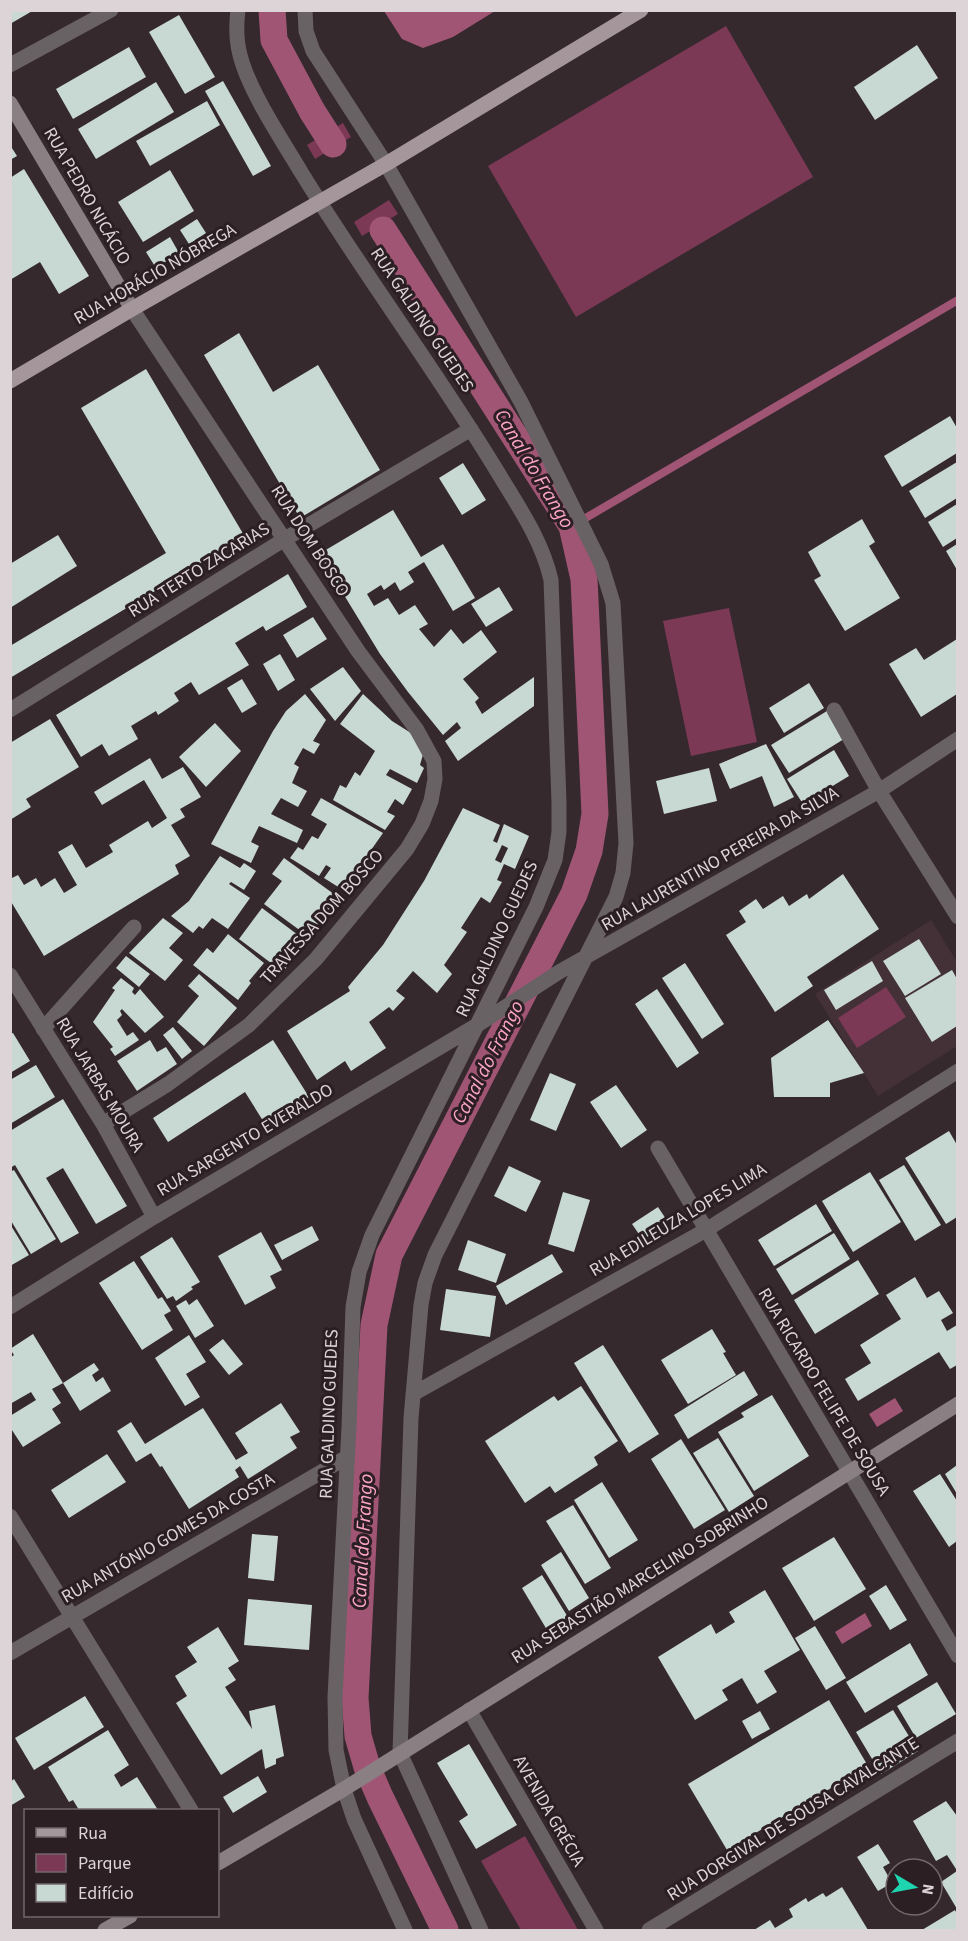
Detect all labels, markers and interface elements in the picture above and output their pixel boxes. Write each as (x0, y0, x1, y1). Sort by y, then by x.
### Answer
street label: RUA PEDRO NICÁCIO (37, 123, 137, 269)
street label: RUA HORÁCIO NÓBREGA (69, 217, 241, 331)
street label: RUA GALDINO GUEDES (364, 243, 480, 397)
water label: Canal do Frango (487, 404, 581, 534)
street label: RUA DOM BOSCO (265, 480, 355, 602)
street label: RUA TERTO ZACARIAS (123, 516, 275, 624)
street label: RUA LAURENTINO PEREIRA DA SILVA (597, 780, 843, 937)
street label: TRAVESSA DOM BOSCO (254, 844, 390, 990)
street label: RUA GALDINO GUEDES (450, 857, 544, 1021)
water label: Canal do Frango (445, 996, 531, 1128)
street label: RUA JARBAS MOURA (50, 1013, 150, 1158)
street label: RUA SARGENTO EVERALDO (152, 1077, 338, 1203)
street label: RUA EDILEUZA LOPES LIMA (585, 1157, 771, 1283)
street label: RUA RICARDO FELIPE DE SOUSA (752, 1283, 896, 1501)
street label: RUA GALDINO GUEDES (314, 1329, 344, 1499)
street label: RUA ANTÓNIO GOMES DA COSTA (57, 1467, 279, 1609)
water label: Canal do Frango (345, 1473, 381, 1609)
street label: RUA SEBASTIÃO MARCELINO SOBRINHO (507, 1490, 774, 1670)
street label: RUA DORGIVAL DE SOUSA CAVALCANTE (662, 1731, 924, 1907)
street label: AVENIDA GRÉCIA (507, 1751, 591, 1871)
legend (24, 1809, 219, 1917)
text: Rua (78, 1821, 107, 1846)
text: Parque (78, 1851, 131, 1876)
north arrow (884, 1857, 944, 1917)
text: Edifício (78, 1881, 134, 1906)
text: N (916, 1882, 940, 1897)

